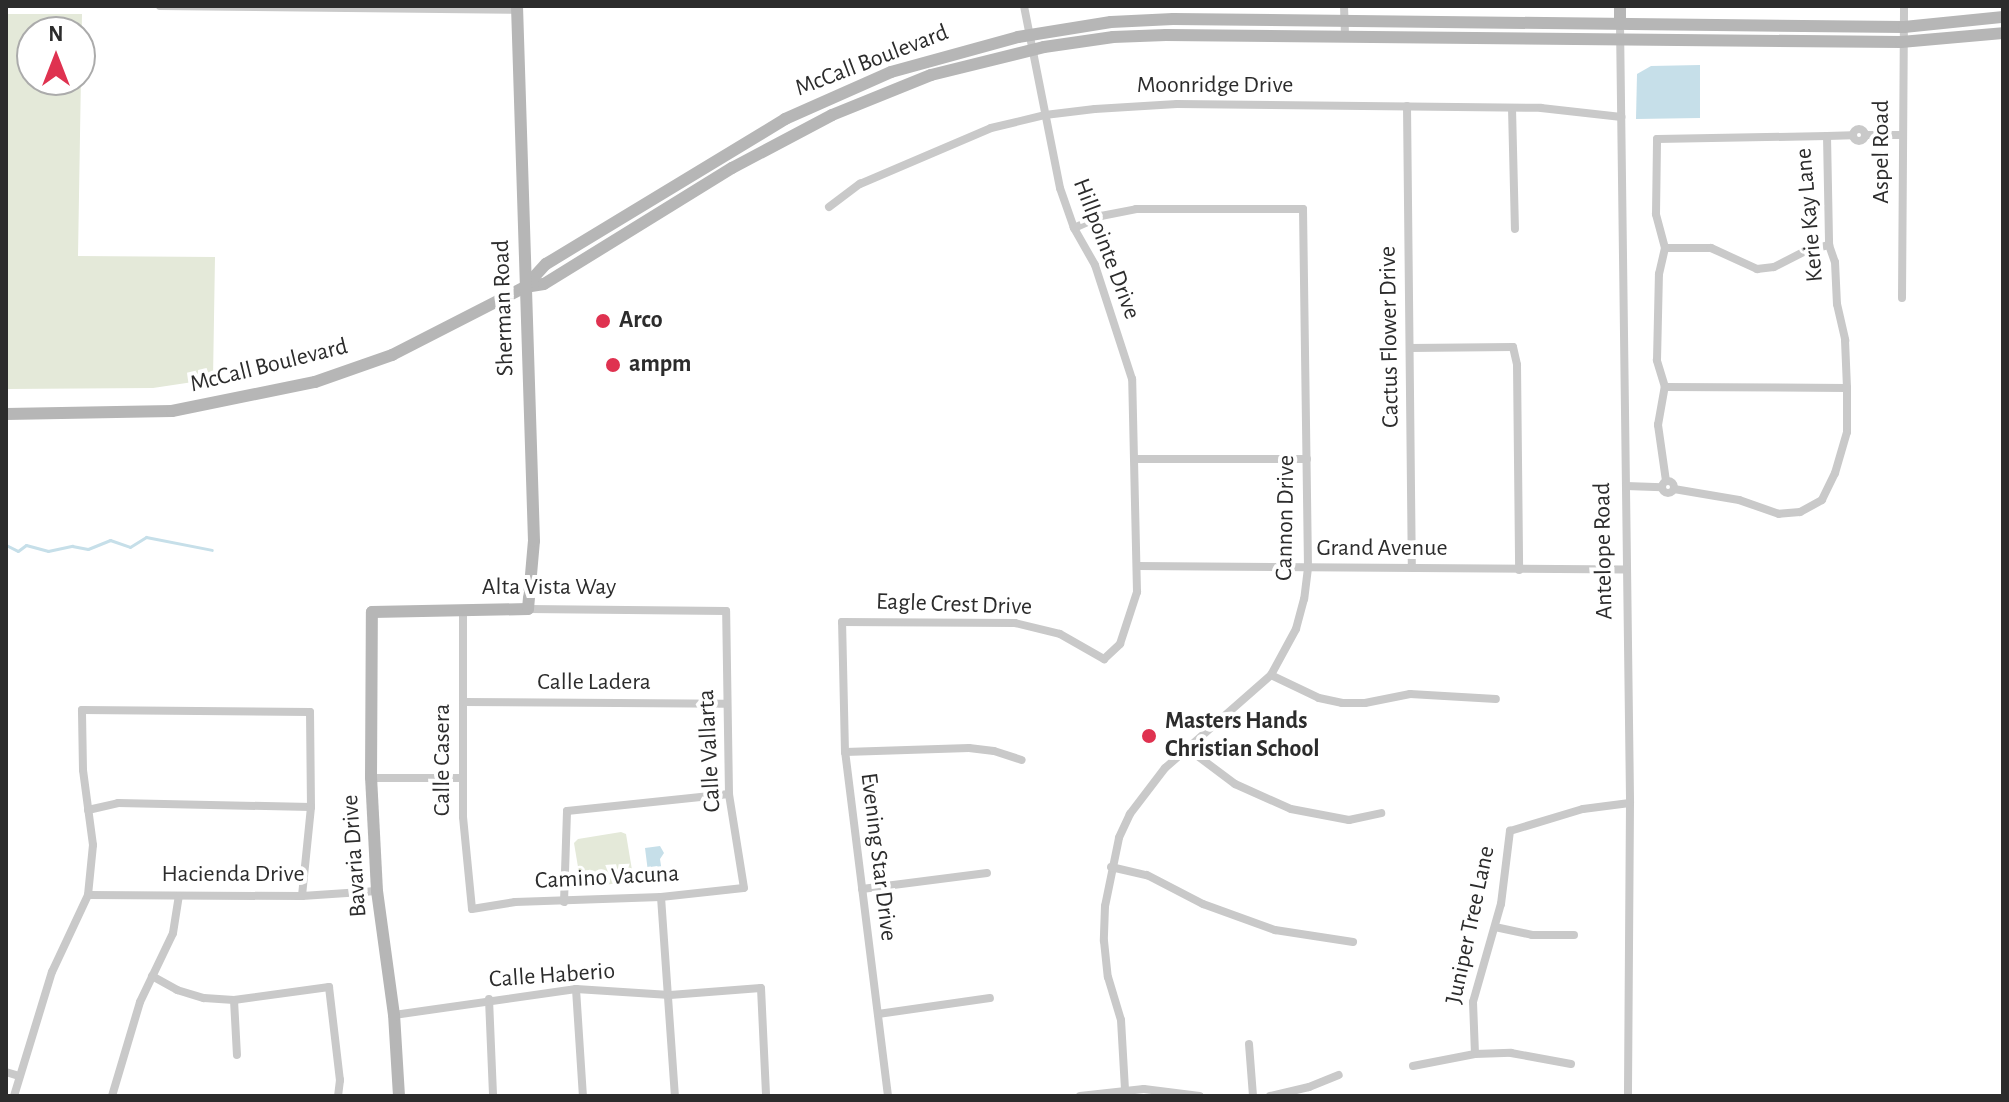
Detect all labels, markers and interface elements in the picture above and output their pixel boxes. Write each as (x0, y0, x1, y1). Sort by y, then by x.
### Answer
north arrow (16, 16, 96, 96)
street label: McCall Boulevard (791, 19, 953, 103)
text: N (48, 23, 64, 45)
street label: Moonridge Drive (1137, 72, 1293, 100)
street label: Aspel Road (1868, 100, 1896, 204)
street label: Kerie Kay Lane (1790, 147, 1830, 283)
street label: Hillpointe Drive (1066, 175, 1146, 323)
street label: Sherman Road (487, 239, 521, 377)
street label: Cactus Flower Drive (1374, 246, 1406, 428)
place label: Arco (619, 307, 663, 335)
marker: Arco (594, 312, 612, 330)
street label: McCall Boulevard (187, 332, 351, 400)
place label: ampm (629, 351, 691, 379)
marker: ampm (604, 356, 622, 374)
street label: Cannon Drive (1271, 455, 1301, 581)
street label: Antelope Road (1588, 482, 1620, 620)
street label: Grand Avenue (1316, 535, 1448, 563)
street label: Alta Vista Way (482, 574, 616, 602)
street label: Eagle Crest Drive (876, 588, 1032, 622)
street label: Calle Ladera (537, 669, 651, 697)
street label: Calle Vallarta (692, 689, 728, 813)
street label: Calle Casera (429, 704, 457, 816)
place label: Masters Hands Christian School (1165, 708, 1320, 764)
marker: Masters Hands Christian School (1140, 727, 1158, 745)
street label: Evening Star Drive (853, 771, 903, 943)
street label: Bavaria Drive (336, 794, 374, 918)
street label: Juniper Tree Lane (1440, 843, 1502, 1007)
street label: Camino Vacuna (534, 860, 680, 896)
street label: Hacienda Drive (162, 861, 304, 889)
street label: Calle Haberio (488, 957, 616, 995)

